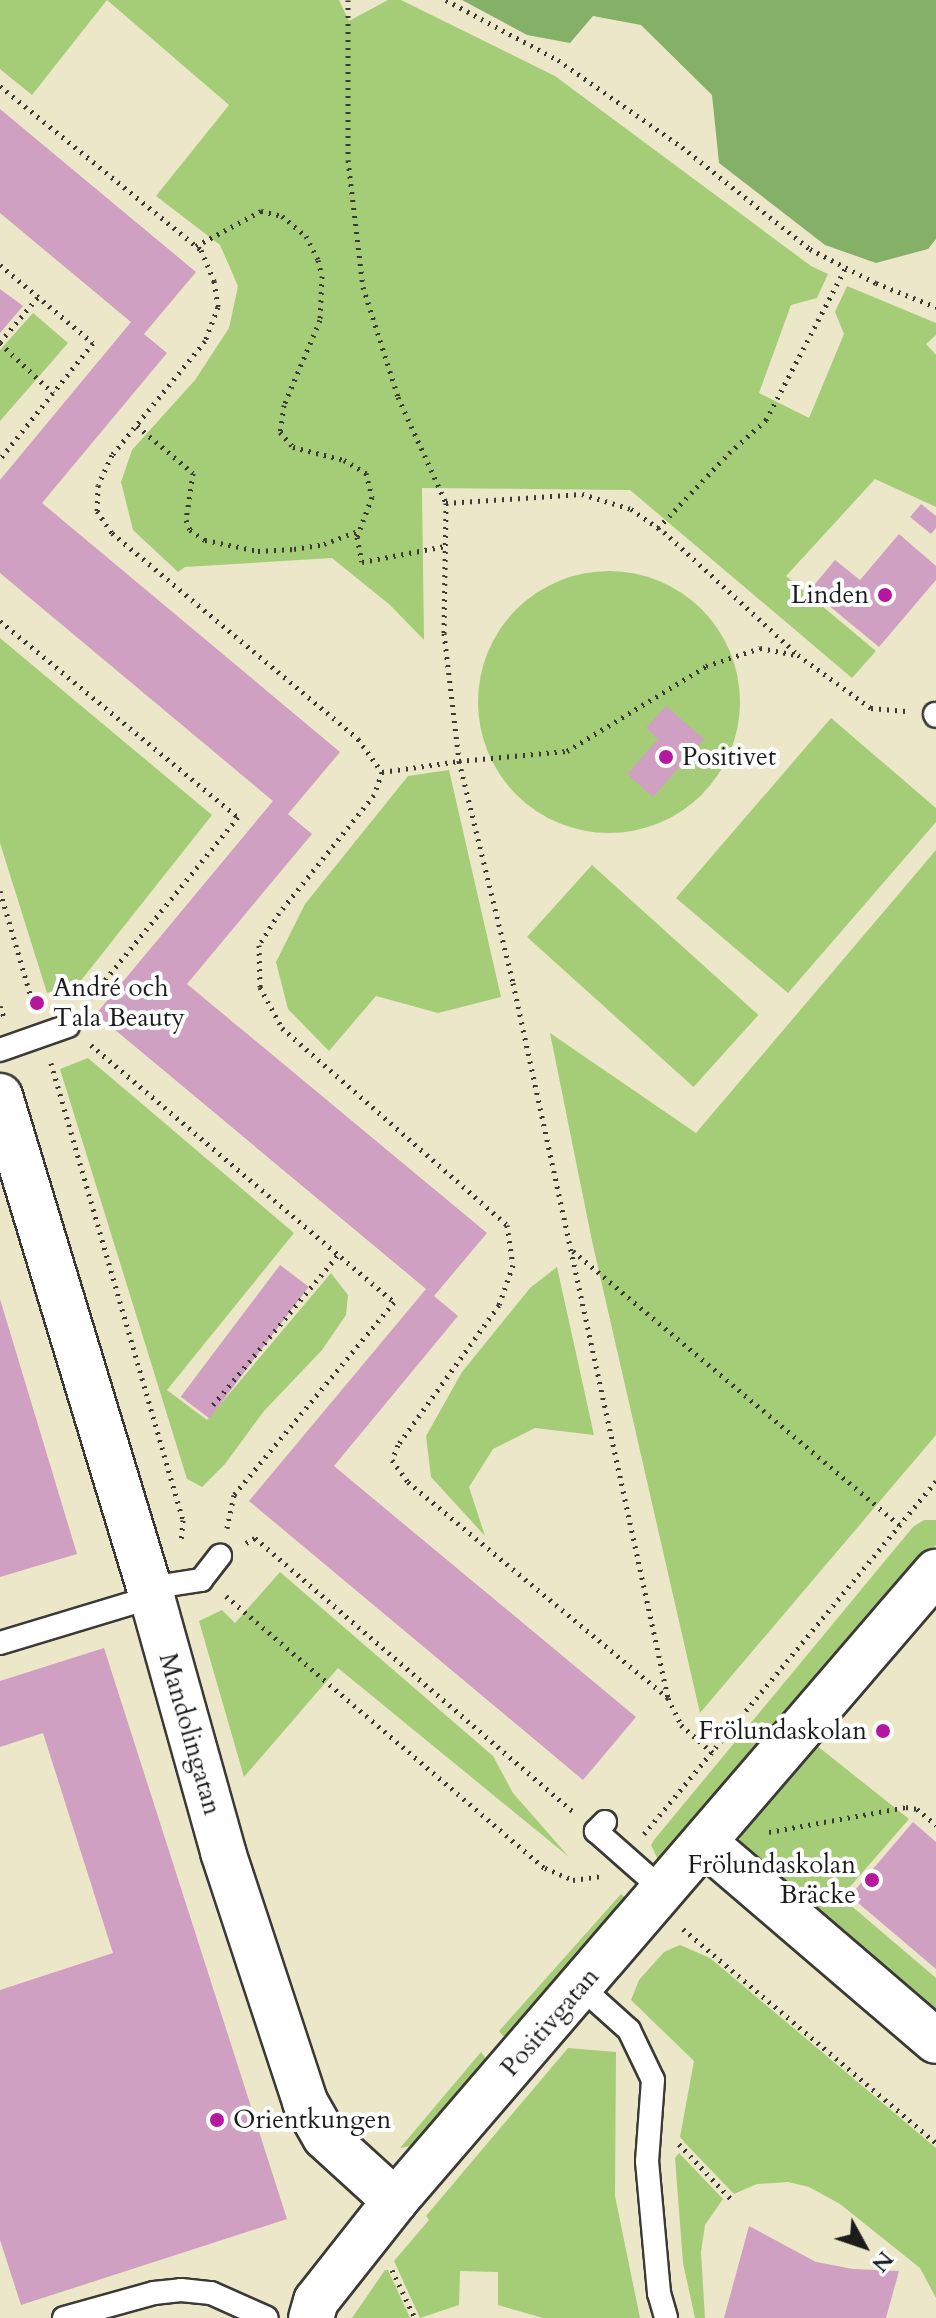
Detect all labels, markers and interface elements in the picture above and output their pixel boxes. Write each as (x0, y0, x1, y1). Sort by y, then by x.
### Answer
place label: Linden (791, 579, 869, 611)
marker: Linden (876, 586, 894, 604)
place label: Positivet (682, 741, 776, 773)
marker: Positivet (657, 748, 675, 766)
place label: André och Tala Beauty (53, 972, 185, 1034)
marker: André och Tala Beauty (28, 994, 46, 1012)
street label: Mandolingatan (152, 1649, 228, 1819)
place label: Frölundaskolan (699, 1715, 867, 1747)
marker: Frölundaskolan (874, 1722, 892, 1740)
place label: Frölundaskolan Bräcke (688, 1849, 856, 1910)
marker: Frölundaskolan Bräcke (863, 1871, 881, 1889)
street label: Positivgatan (494, 1961, 606, 2083)
place label: Orientkungen (233, 2104, 391, 2136)
marker: Orientkungen (208, 2111, 226, 2129)
north arrow (824, 2206, 904, 2286)
text: N (865, 2244, 900, 2278)

